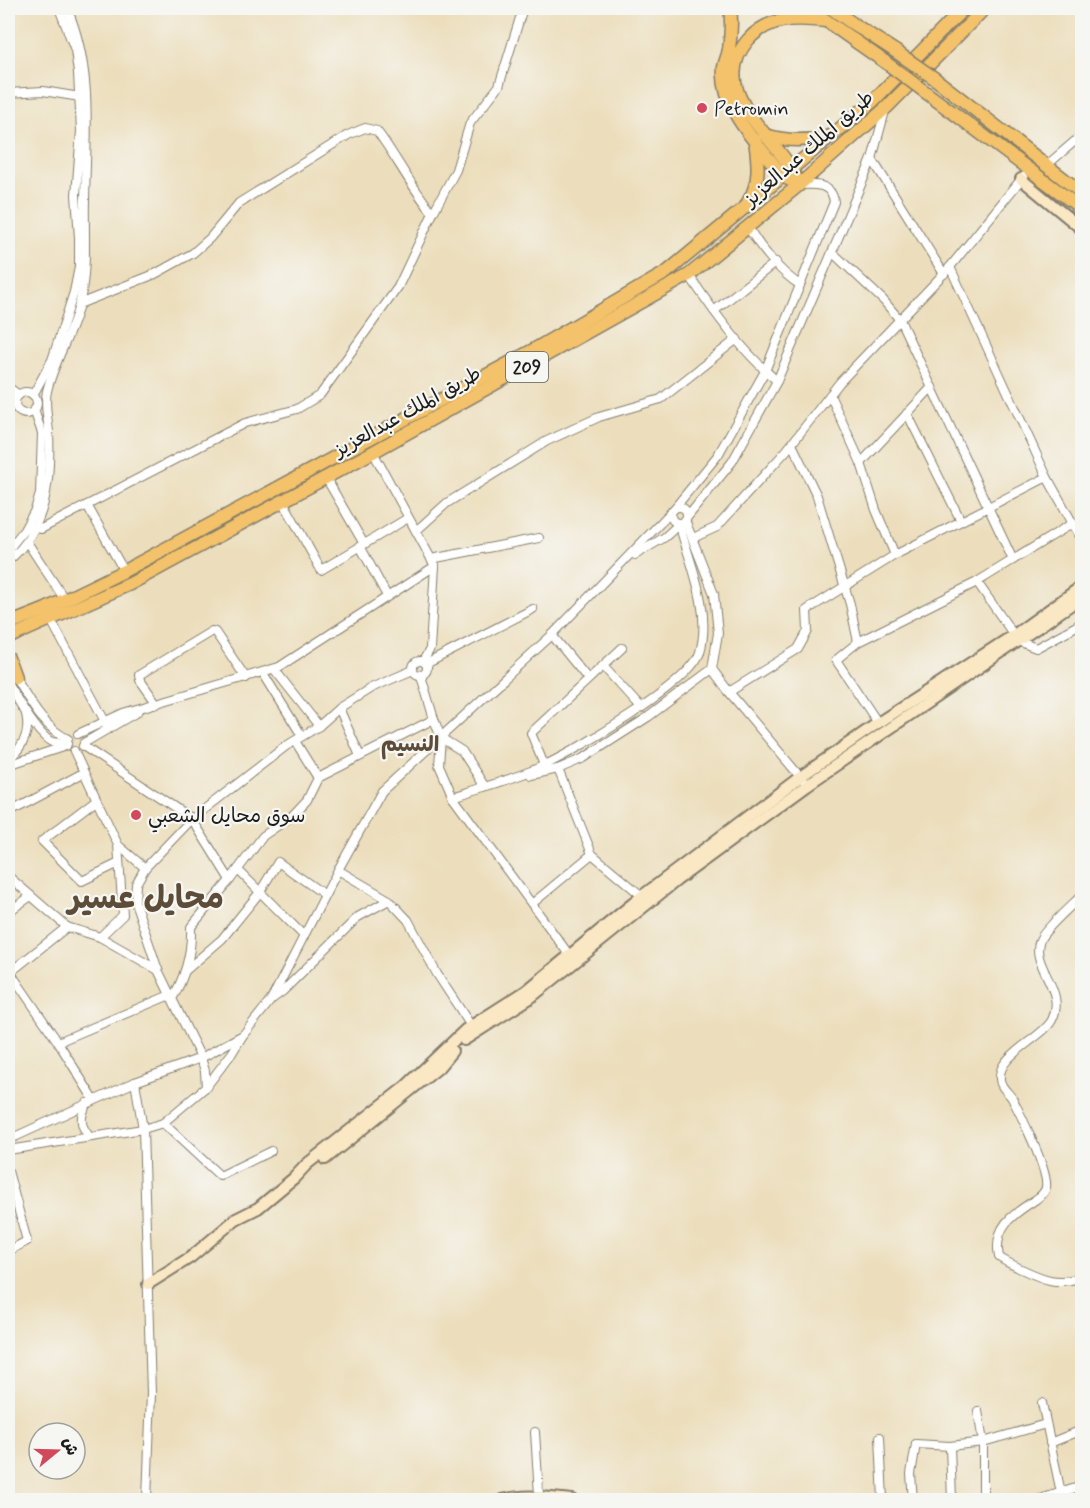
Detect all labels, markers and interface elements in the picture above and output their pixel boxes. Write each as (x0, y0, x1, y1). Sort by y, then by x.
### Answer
street label: طريق الملك عبدالعزيز (736, 85, 880, 215)
place label: Petromin (714, 96, 789, 123)
marker: Petromin (695, 101, 709, 115)
road number: 209 (506, 352, 548, 382)
street label: طريق الملك عبدالعزيز (327, 361, 486, 465)
district label: النسيم (381, 731, 439, 760)
place label: سوق محايل الشعبي (148, 803, 306, 833)
marker: سوق محايل الشعبي (129, 808, 143, 822)
district label: محايل عسير (65, 878, 224, 920)
north arrow (27, 1421, 87, 1481)
text: ش (57, 1435, 83, 1458)

